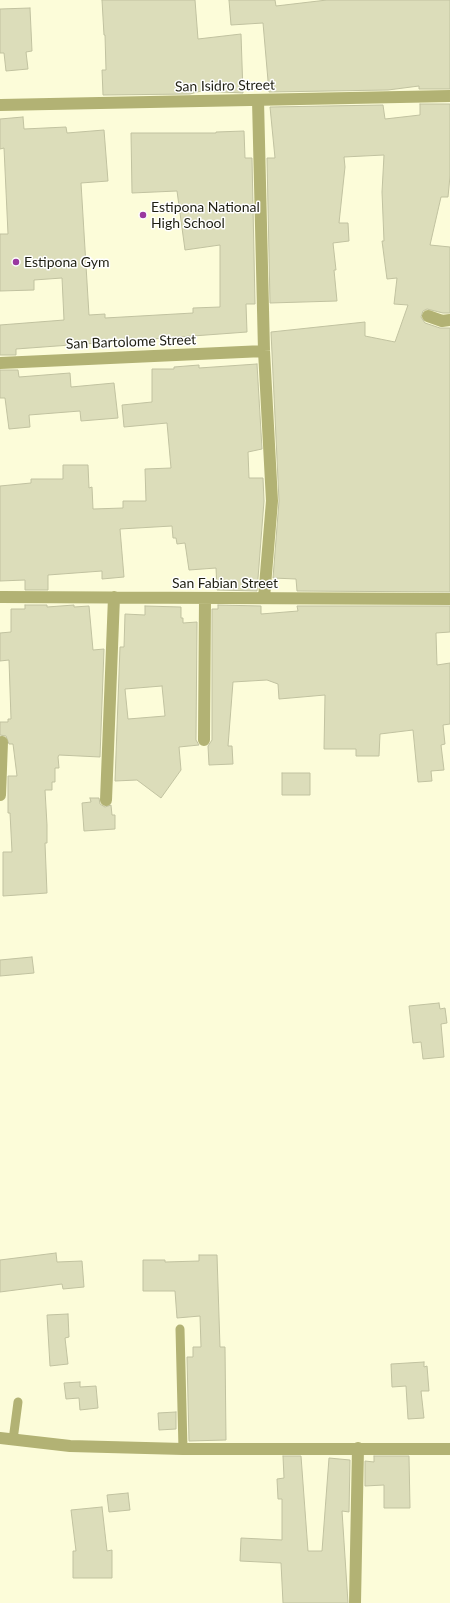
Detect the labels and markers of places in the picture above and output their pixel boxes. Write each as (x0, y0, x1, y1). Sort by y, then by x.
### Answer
place label: Estipona National High School (151, 199, 260, 232)
marker: Estipona National High School (138, 210, 148, 220)
place label: Estipona Gym (24, 254, 109, 270)
marker: Estipona Gym (11, 257, 21, 267)

